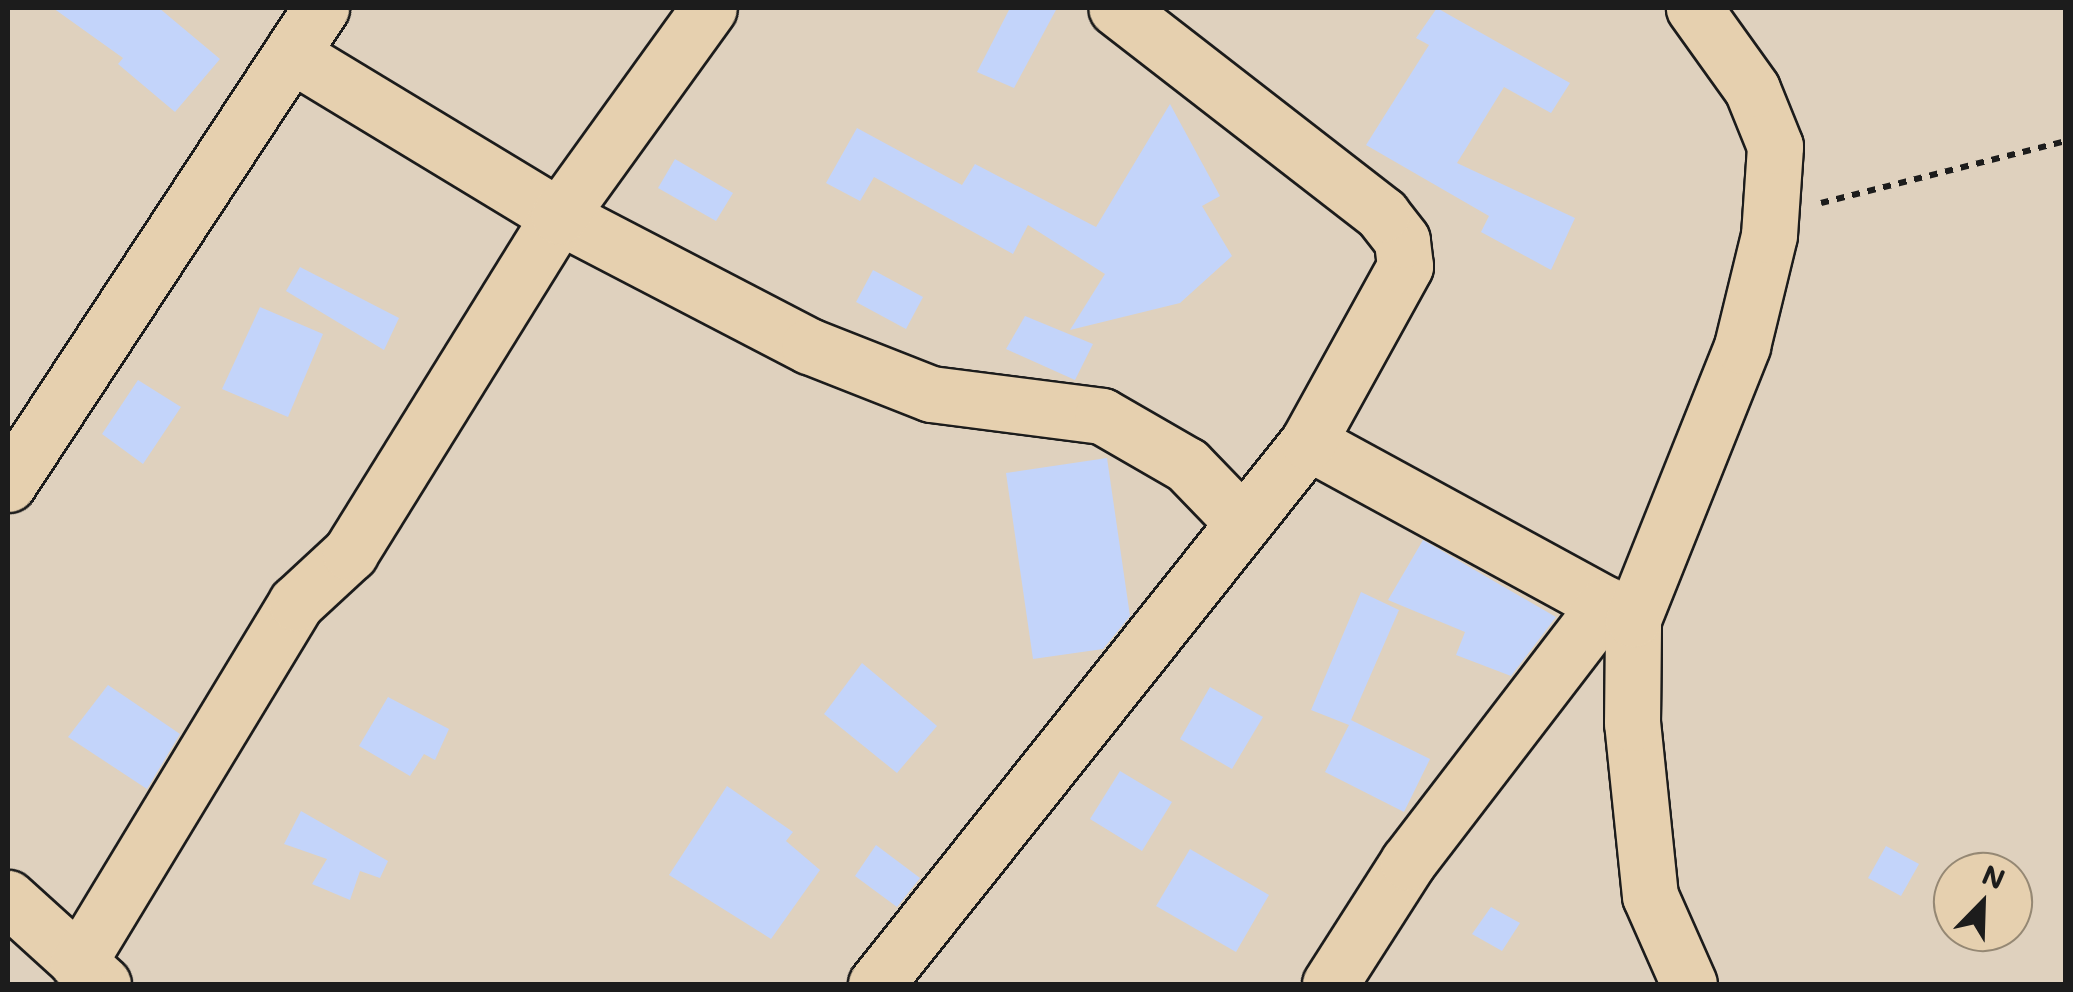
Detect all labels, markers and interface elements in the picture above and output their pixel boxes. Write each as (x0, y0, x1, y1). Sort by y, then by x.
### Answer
north arrow (1933, 852, 2033, 952)
text: N (1977, 855, 2011, 897)

